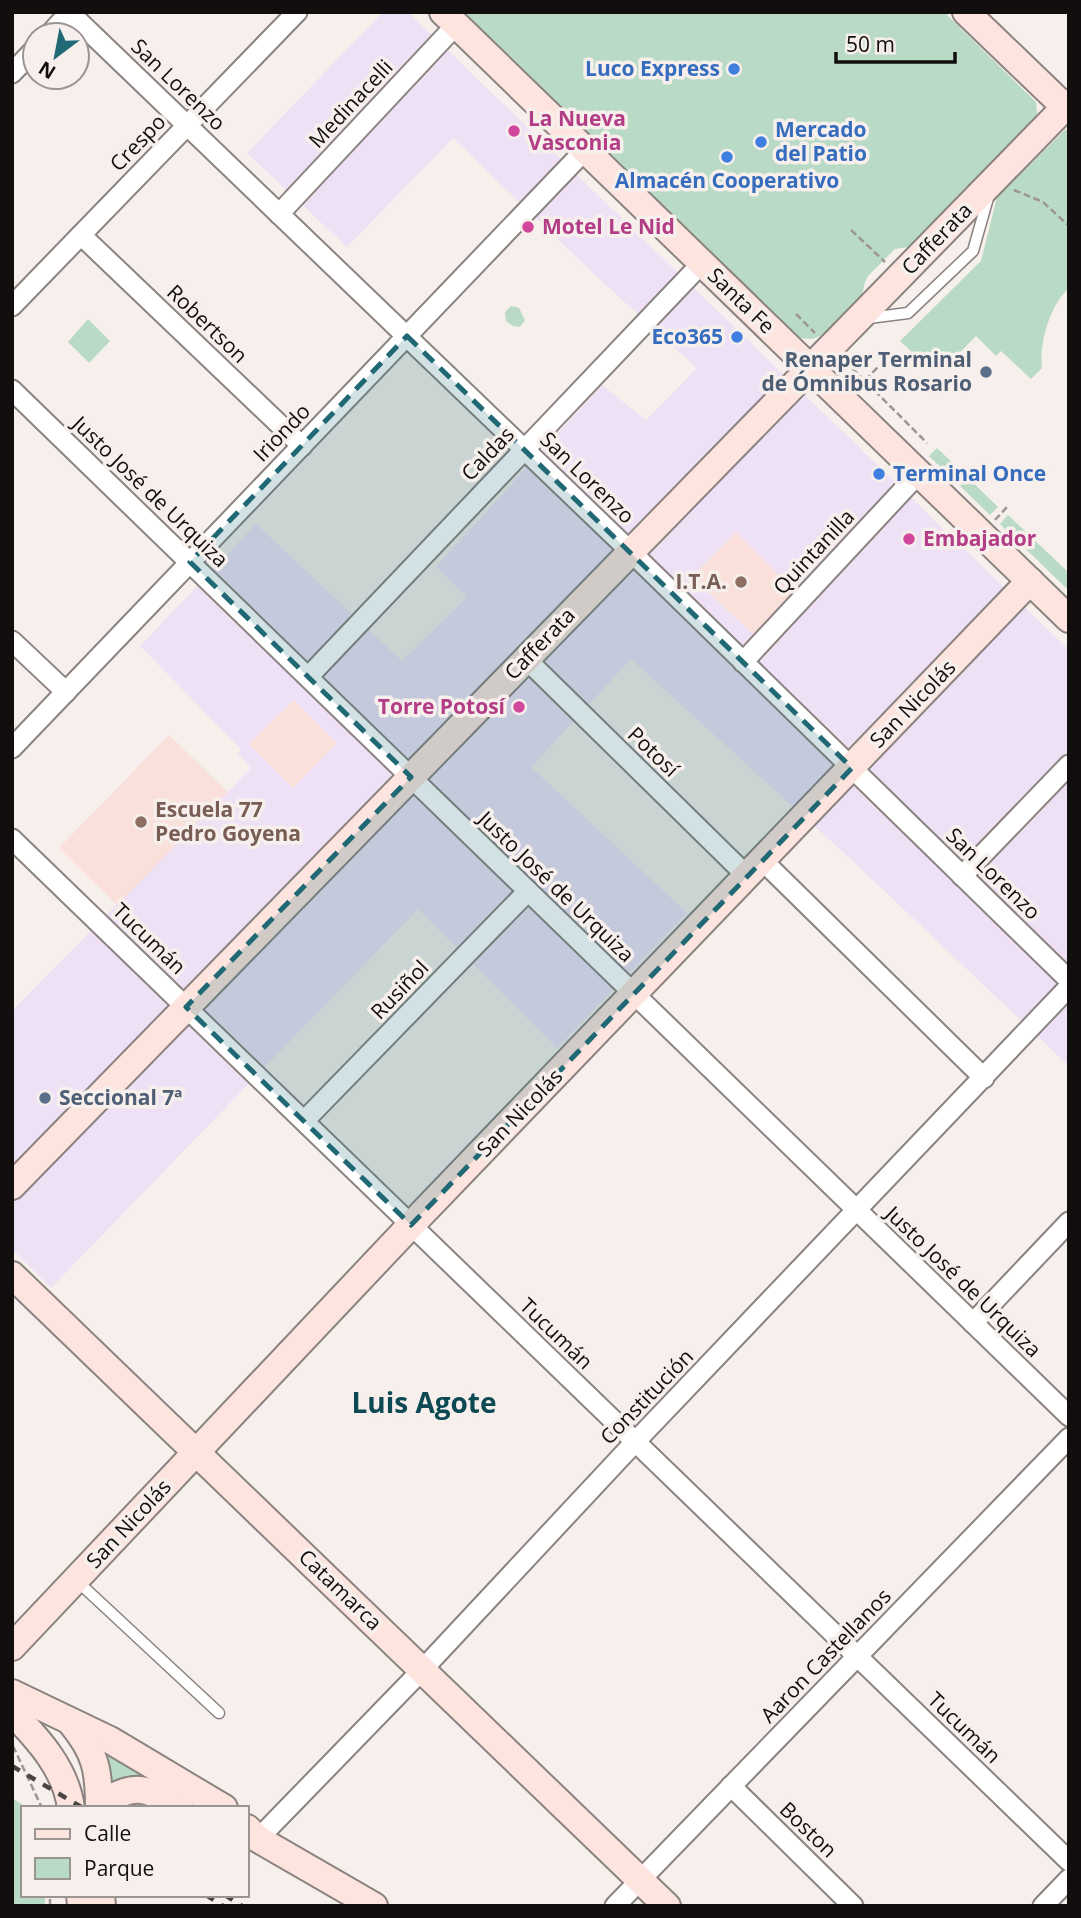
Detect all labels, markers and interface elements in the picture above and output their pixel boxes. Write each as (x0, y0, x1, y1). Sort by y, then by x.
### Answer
north arrow (21, 21, 91, 91)
scale bar (836, 21, 955, 65)
text: 50 m (846, 30, 895, 58)
street label: San Lorenzo (126, 32, 232, 136)
street label: Medinacelli (302, 53, 398, 154)
place label: Luco Express (585, 54, 720, 82)
text: N (34, 55, 60, 86)
marker: Luco Express (726, 61, 742, 77)
place label: La Nueva Vasconia (528, 104, 626, 156)
street label: Crespo (103, 108, 171, 177)
place label: Mercado del Patio (775, 115, 867, 167)
marker: La Nueva Vasconia (506, 123, 522, 139)
marker: Mercado del Patio (753, 134, 769, 150)
marker: Almacén Cooperativo (719, 149, 735, 165)
place label: Almacén Cooperativo (615, 166, 839, 194)
street label: Cafferata (895, 196, 978, 280)
place label: Motel Le Nid (542, 212, 675, 240)
marker: Motel Le Nid (520, 219, 536, 235)
street label: Santa Fe (702, 261, 781, 339)
street label: Robertson (161, 278, 254, 369)
place label: Eco365 (651, 322, 723, 350)
marker: Eco365 (729, 329, 745, 345)
place label: Renaper Terminal de Ómnibus Rosario (761, 345, 972, 397)
marker: Renaper Terminal de Ómnibus Rosario (978, 364, 994, 380)
street label: Iriondo (247, 397, 316, 467)
street label: Justo José de Urquiza (65, 408, 235, 573)
street label: Caldas (455, 420, 520, 486)
street label: San Lorenzo (535, 425, 641, 529)
place label: Terminal Once (893, 459, 1046, 487)
marker: Terminal Once (871, 466, 887, 482)
street label: Quintanilla (767, 503, 860, 600)
place label: Embajador (923, 524, 1037, 552)
marker: Embajador (901, 531, 917, 547)
place label: I.T.A. (675, 567, 727, 595)
marker: I.T.A. (733, 574, 749, 590)
street label: Cafferata (498, 601, 581, 685)
street label: San Nicolás (863, 653, 961, 753)
place label: Torre Potosí (378, 692, 507, 720)
marker: Torre Potosí (511, 699, 527, 715)
street label: Potosí (622, 720, 686, 783)
place label: Escuela 77 Pedro Goyena (155, 795, 301, 847)
street label: Justo José de Urquiza (471, 803, 641, 968)
marker: Escuela 77 Pedro Goyena (133, 814, 149, 830)
street label: San Lorenzo (941, 821, 1047, 925)
street label: Tucumán (107, 896, 192, 980)
street label: Rusiñol (364, 954, 434, 1025)
street label: San Nicolás (470, 1062, 568, 1162)
place label: Seccional 7ª (59, 1083, 182, 1111)
marker: Seccional 7ª (37, 1090, 53, 1106)
street label: Justo José de Urquiza (878, 1198, 1048, 1363)
street label: Tucumán (514, 1291, 599, 1375)
street label: Constitución (594, 1342, 699, 1450)
district label: Luis Agote (351, 1383, 497, 1421)
street label: San Nicolás (80, 1473, 177, 1574)
street label: Catamarca (293, 1543, 388, 1636)
street label: Aaron Castellanos (754, 1582, 897, 1729)
street label: Tucumán (922, 1685, 1007, 1769)
street label: Boston (774, 1795, 843, 1863)
legend (21, 1806, 248, 1897)
text: Calle (84, 1819, 131, 1847)
text: Parque (84, 1854, 154, 1882)

